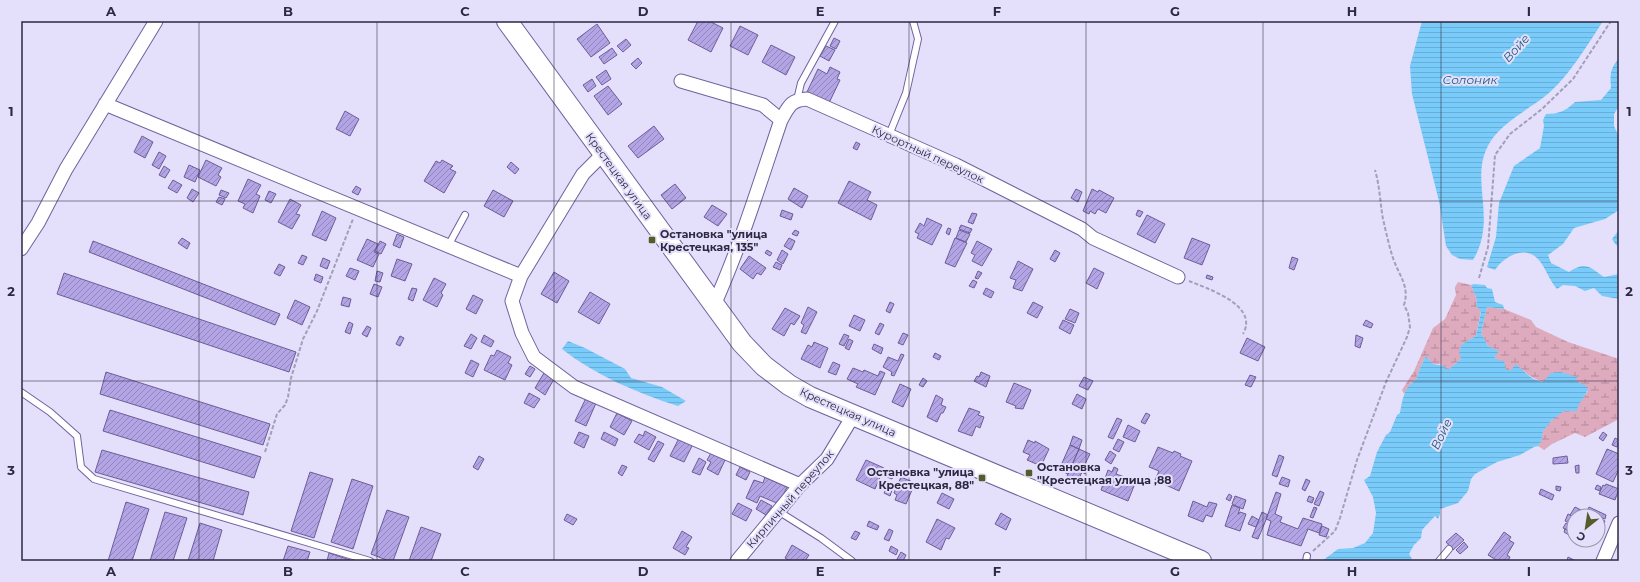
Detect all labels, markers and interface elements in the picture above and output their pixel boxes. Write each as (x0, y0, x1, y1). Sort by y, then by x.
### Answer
text: A (105, 3, 117, 19)
text: B (283, 3, 293, 19)
text: C (460, 3, 470, 19)
text: D (638, 3, 649, 19)
text: E (816, 3, 825, 19)
text: F (993, 3, 1001, 19)
text: G (1170, 3, 1180, 19)
text: H (1347, 3, 1357, 19)
text: I (1527, 3, 1531, 19)
water label: Войе (1500, 31, 1532, 65)
water label: Солоник (1443, 72, 1498, 87)
text: 1 (8, 103, 14, 119)
text: 1 (1626, 103, 1632, 119)
street label: Курортный переулок (870, 122, 987, 186)
street label: Крестецкая улица (583, 130, 655, 222)
place label: Остановка "улица Крестецкая, 135" (660, 227, 767, 254)
marker: Остановка "улица Крестецкая, 135" (647, 235, 657, 245)
text: 2 (7, 283, 15, 299)
text: 2 (1625, 283, 1633, 299)
street label: Крестецкая улица (798, 384, 898, 440)
water label: Войе (1427, 416, 1455, 452)
street label: Кирпичный переулок (744, 447, 837, 551)
place label: Остановка "Крестецкая улица ,88 (1037, 460, 1172, 487)
text: 3 (6, 462, 15, 478)
text: 3 (1624, 462, 1633, 478)
place label: Остановка "улица Крестецкая, 88" (867, 465, 974, 492)
marker: Остановка "Крестецкая улица ,88 (1024, 468, 1034, 478)
marker: Остановка "улица Крестецкая, 88" (977, 473, 987, 483)
north arrow (1566, 508, 1606, 548)
text: С (1574, 529, 1588, 545)
text: A (105, 563, 117, 579)
text: B (283, 563, 293, 579)
text: C (460, 563, 470, 579)
text: D (638, 563, 649, 579)
text: E (816, 563, 825, 579)
text: F (993, 563, 1001, 579)
text: G (1170, 563, 1180, 579)
text: H (1347, 563, 1357, 579)
text: I (1527, 563, 1531, 579)

